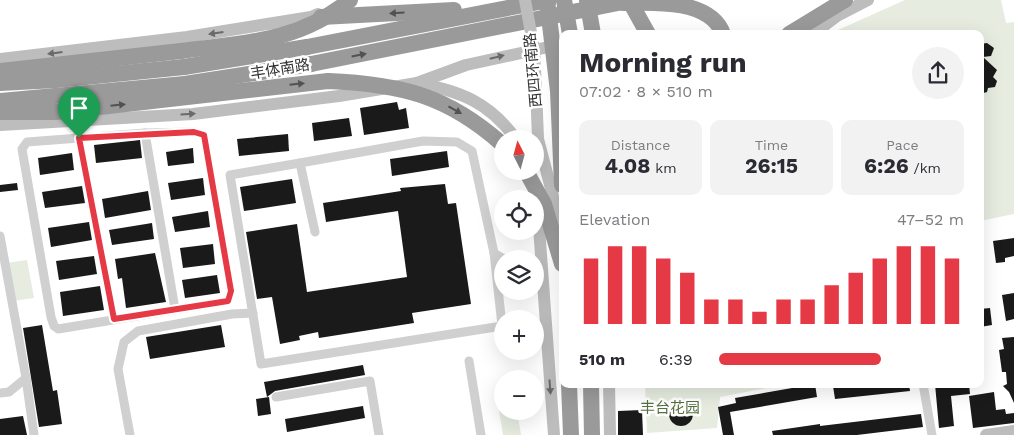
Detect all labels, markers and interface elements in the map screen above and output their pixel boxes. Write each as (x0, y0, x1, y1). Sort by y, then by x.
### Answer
one-way arrow (388, 9, 404, 17)
one-way arrow (208, 29, 224, 37)
street label: 西四环南路 (521, 32, 545, 108)
text: Morning run (579, 46, 747, 79)
button: share (912, 47, 964, 99)
one-way arrow (47, 49, 63, 57)
one-way arrow (351, 50, 367, 58)
one-way arrow (490, 53, 505, 61)
street label: 丰体南路 (249, 55, 311, 83)
one-way arrow (289, 80, 305, 88)
text: 07:02 · 8 × 510 m (579, 82, 713, 101)
pin (58, 87, 100, 138)
icon: arrive (65, 94, 93, 122)
one-way arrow (111, 101, 127, 109)
one-way arrow (448, 105, 461, 114)
one-way arrow (181, 110, 197, 118)
north arrow (494, 130, 544, 180)
map controls (494, 130, 544, 420)
text: Distance (611, 137, 670, 153)
text: Time (755, 137, 788, 153)
text: Pace (886, 137, 919, 153)
text: 4.08 (604, 153, 651, 178)
text: 26:15 (745, 153, 798, 178)
text: 6:26 (864, 153, 909, 178)
text: km (651, 160, 677, 176)
text: /km (909, 160, 941, 176)
button: locate (494, 190, 544, 240)
text: Elevation (579, 210, 650, 229)
text: 47–52 m (897, 210, 964, 229)
button: layers (494, 250, 544, 300)
button: + (494, 310, 544, 360)
text: 510 m (579, 350, 625, 369)
text: 6:39 (659, 350, 693, 369)
button: − (494, 370, 544, 420)
one-way arrow (547, 379, 555, 395)
park label: 丰台花园 (640, 399, 700, 417)

